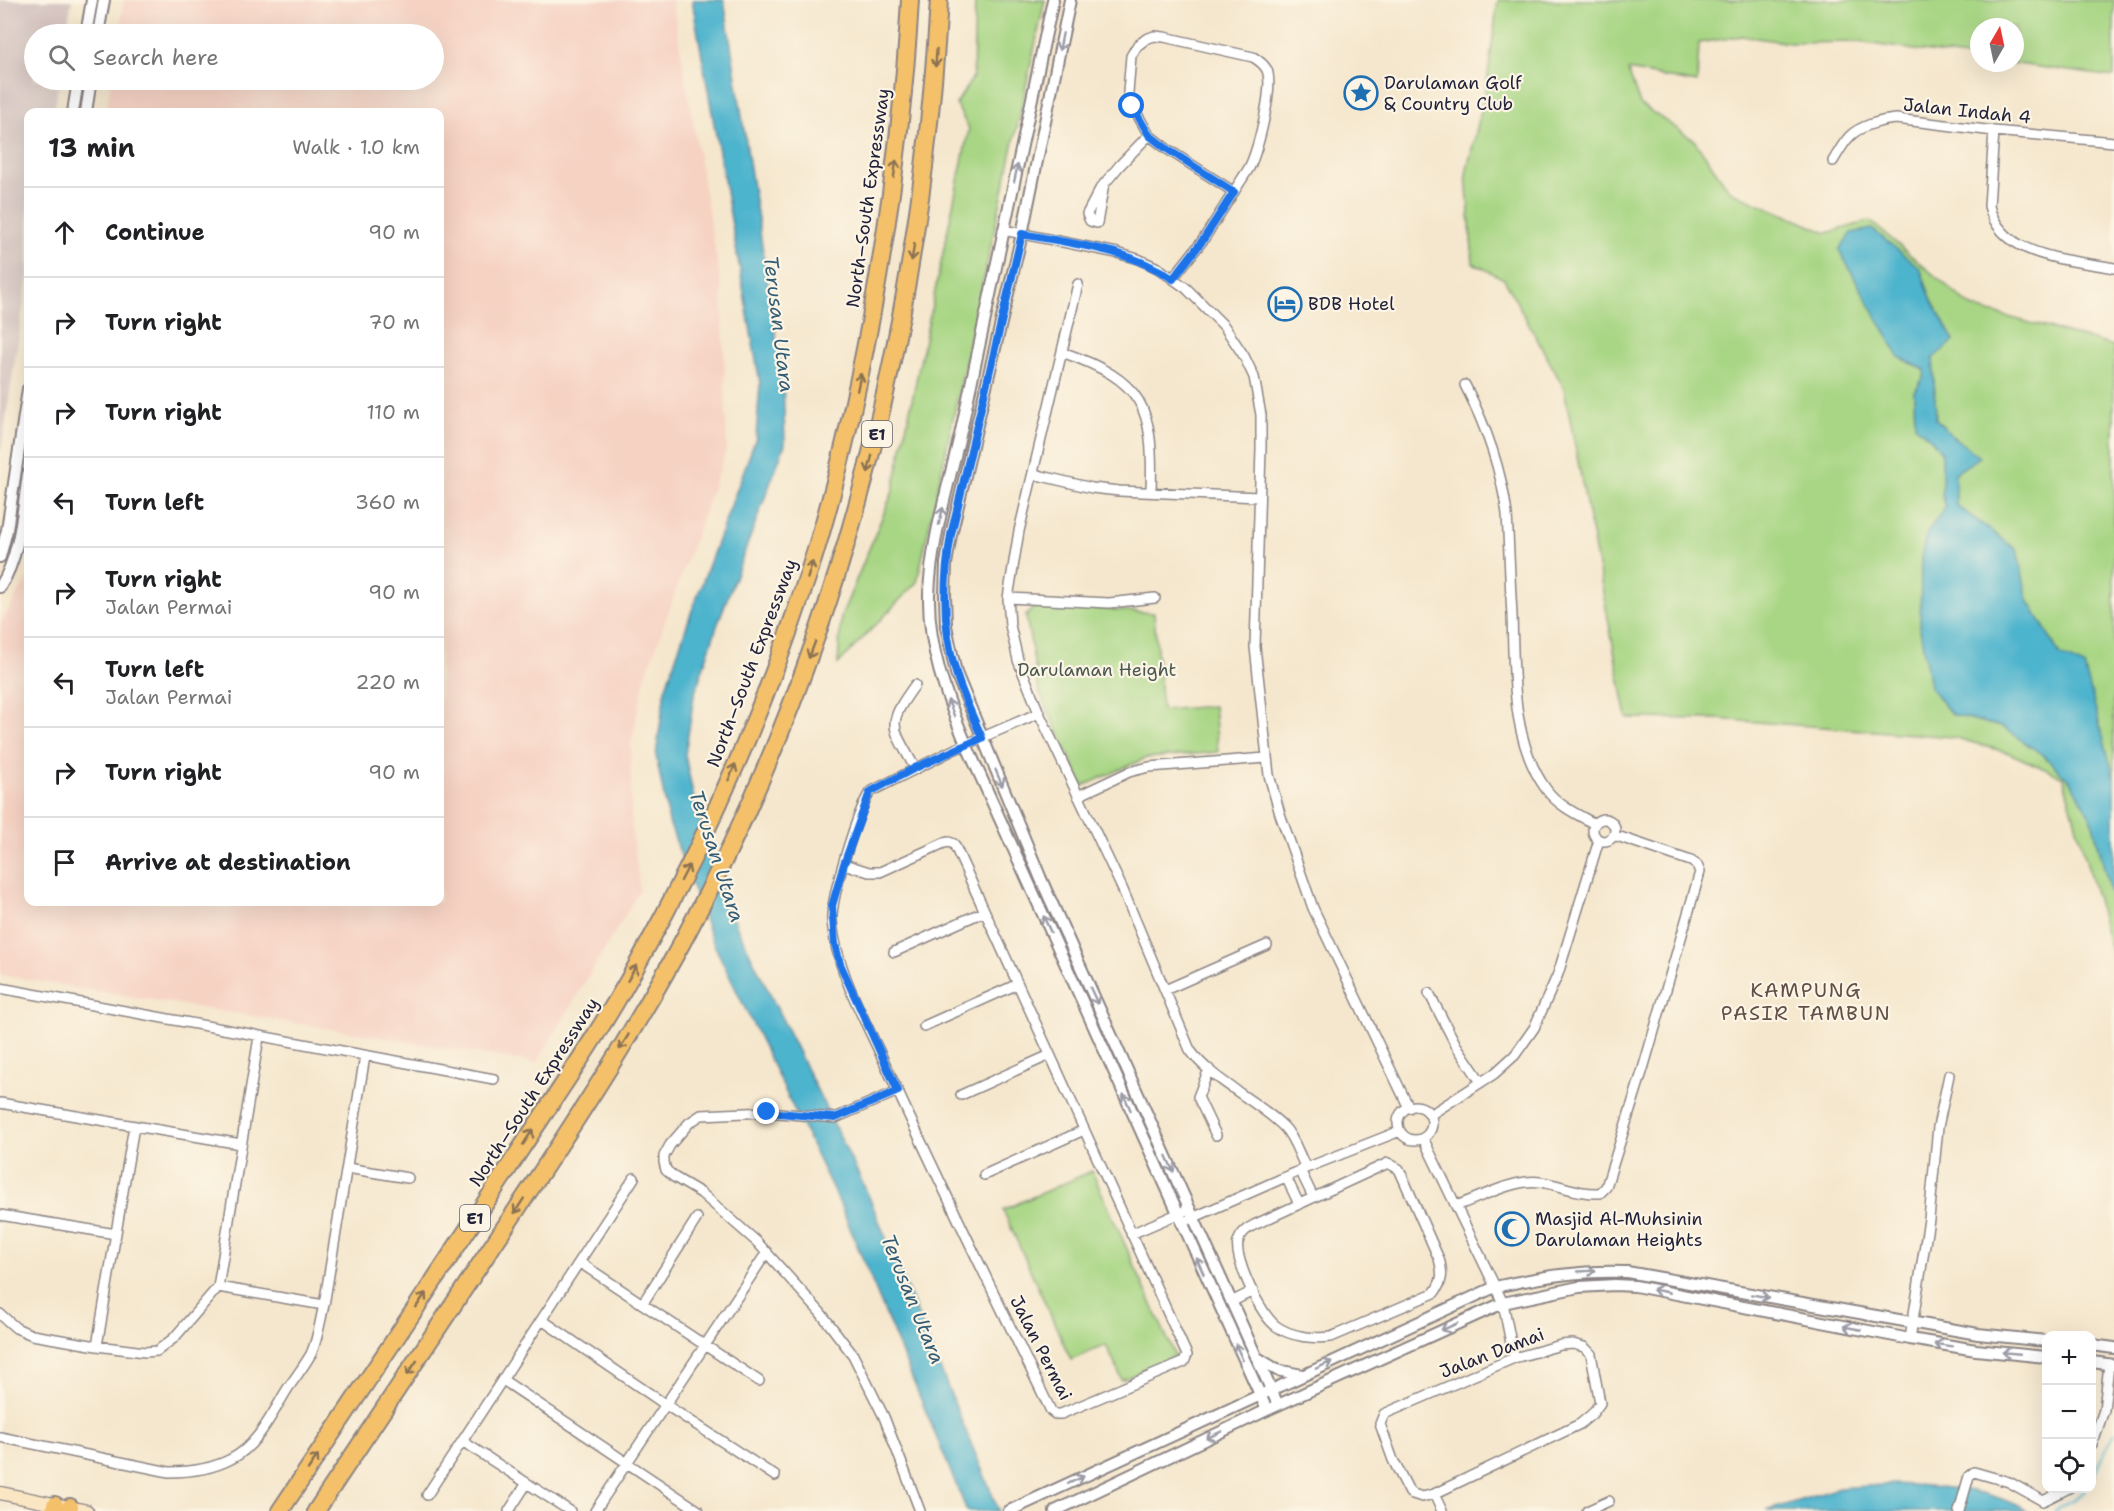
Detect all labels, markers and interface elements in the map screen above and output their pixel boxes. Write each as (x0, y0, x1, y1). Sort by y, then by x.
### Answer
north arrow (1970, 18, 2024, 72)
search box (24, 24, 444, 90)
one-way arrow (1055, 32, 1066, 52)
icon: search (45, 41, 78, 74)
text: Search here (93, 43, 219, 72)
one-way arrow (930, 48, 941, 68)
place label: Darulaman Golf & Country Club (1384, 71, 1522, 116)
place icon: Darulaman Golf & Country Club (1343, 75, 1379, 111)
street label: North–South Expressway (841, 87, 895, 309)
route start (1118, 92, 1144, 118)
street label: Jalan Indah 4 (1902, 92, 2032, 130)
text: 13 min (48, 130, 135, 165)
text: Walk · 1.0 km (292, 134, 420, 160)
one-way arrow (890, 159, 901, 179)
one-way arrow (1011, 164, 1022, 183)
icon: ahead (48, 216, 81, 249)
text: Continue (105, 218, 205, 247)
text: 90 m (368, 219, 420, 245)
one-way arrow (908, 242, 919, 261)
water label: Terusan Utara (758, 254, 800, 394)
hotel icon: BDB Hotel (1267, 286, 1303, 322)
place label: BDB Hotel (1308, 292, 1395, 316)
icon: right (48, 306, 81, 339)
text: Turn right (105, 308, 222, 337)
text: 70 m (368, 309, 420, 335)
one-way arrow (854, 372, 865, 392)
icon: right (48, 396, 81, 429)
text: Turn right (105, 398, 222, 427)
text: 110 m (366, 399, 420, 425)
road number: E1 (862, 421, 892, 447)
one-way arrow (864, 454, 875, 473)
icon: left (48, 486, 81, 519)
text: Turn left (105, 488, 204, 517)
text: 360 m (355, 489, 420, 515)
one-way arrow (936, 507, 947, 527)
street label: North–South Expressway (701, 555, 803, 771)
one-way arrow (805, 561, 816, 580)
text: Turn right (105, 565, 222, 594)
icon: right (48, 576, 81, 609)
text: 90 m (368, 579, 420, 605)
text: Jalan Permai (105, 594, 232, 620)
one-way arrow (806, 640, 817, 658)
text: Turn left (105, 655, 204, 684)
park label: Darulaman Height (1018, 658, 1177, 682)
icon: left (48, 666, 81, 699)
text: 220 m (356, 669, 420, 695)
text: Jalan Permai (105, 684, 232, 710)
one-way arrow (945, 699, 956, 717)
icon: right (48, 756, 81, 789)
text: Turn right (105, 758, 222, 787)
text: 90 m (368, 759, 420, 785)
one-way arrow (727, 763, 738, 781)
one-way arrow (994, 769, 1005, 787)
water label: Terusan Utara (683, 787, 751, 925)
icon: arrive (48, 846, 81, 879)
text: Arrive at destination (105, 848, 351, 877)
one-way arrow (680, 864, 691, 882)
one-way arrow (1041, 916, 1052, 934)
one-way arrow (627, 965, 639, 982)
district label: KAMPUNG PASIR TAMBUN (1721, 977, 1891, 1026)
one-way arrow (1088, 986, 1100, 1004)
street label: North–South Expressway (464, 993, 604, 1191)
one-way arrow (618, 1033, 630, 1050)
one-way arrow (1120, 1094, 1132, 1112)
route end (753, 1098, 779, 1124)
one-way arrow (522, 1130, 534, 1146)
one-way arrow (1165, 1154, 1176, 1173)
one-way arrow (513, 1197, 525, 1214)
road number: E1 (460, 1205, 490, 1231)
place label: Masjid Al-Muhsinin Darulaman Heights (1535, 1207, 1703, 1252)
mosque icon: Masjid Al-Muhsinin Darulaman Heights (1494, 1211, 1530, 1247)
water label: Terusan Utara (875, 1230, 951, 1368)
one-way arrow (1193, 1257, 1205, 1275)
one-way arrow (1577, 1266, 1597, 1277)
one-way arrow (1651, 1285, 1671, 1296)
street label: Jalan Permai (1004, 1291, 1078, 1405)
one-way arrow (1750, 1291, 1770, 1302)
one-way arrow (415, 1292, 427, 1309)
street label: Jalan Damai (1436, 1322, 1548, 1384)
one-way arrow (1441, 1322, 1459, 1334)
one-way arrow (1843, 1322, 1862, 1333)
map controls (2042, 1331, 2096, 1493)
button: + (2042, 1331, 2096, 1385)
one-way arrow (1934, 1339, 1953, 1350)
one-way arrow (1233, 1343, 1244, 1361)
one-way arrow (2002, 1347, 2022, 1358)
one-way arrow (1315, 1359, 1333, 1371)
one-way arrow (405, 1360, 418, 1377)
button: − (2042, 1385, 2096, 1439)
one-way arrow (1205, 1430, 1223, 1442)
button: locate (2042, 1439, 2096, 1493)
one-way arrow (306, 1454, 319, 1471)
one-way arrow (1067, 1474, 1085, 1485)

